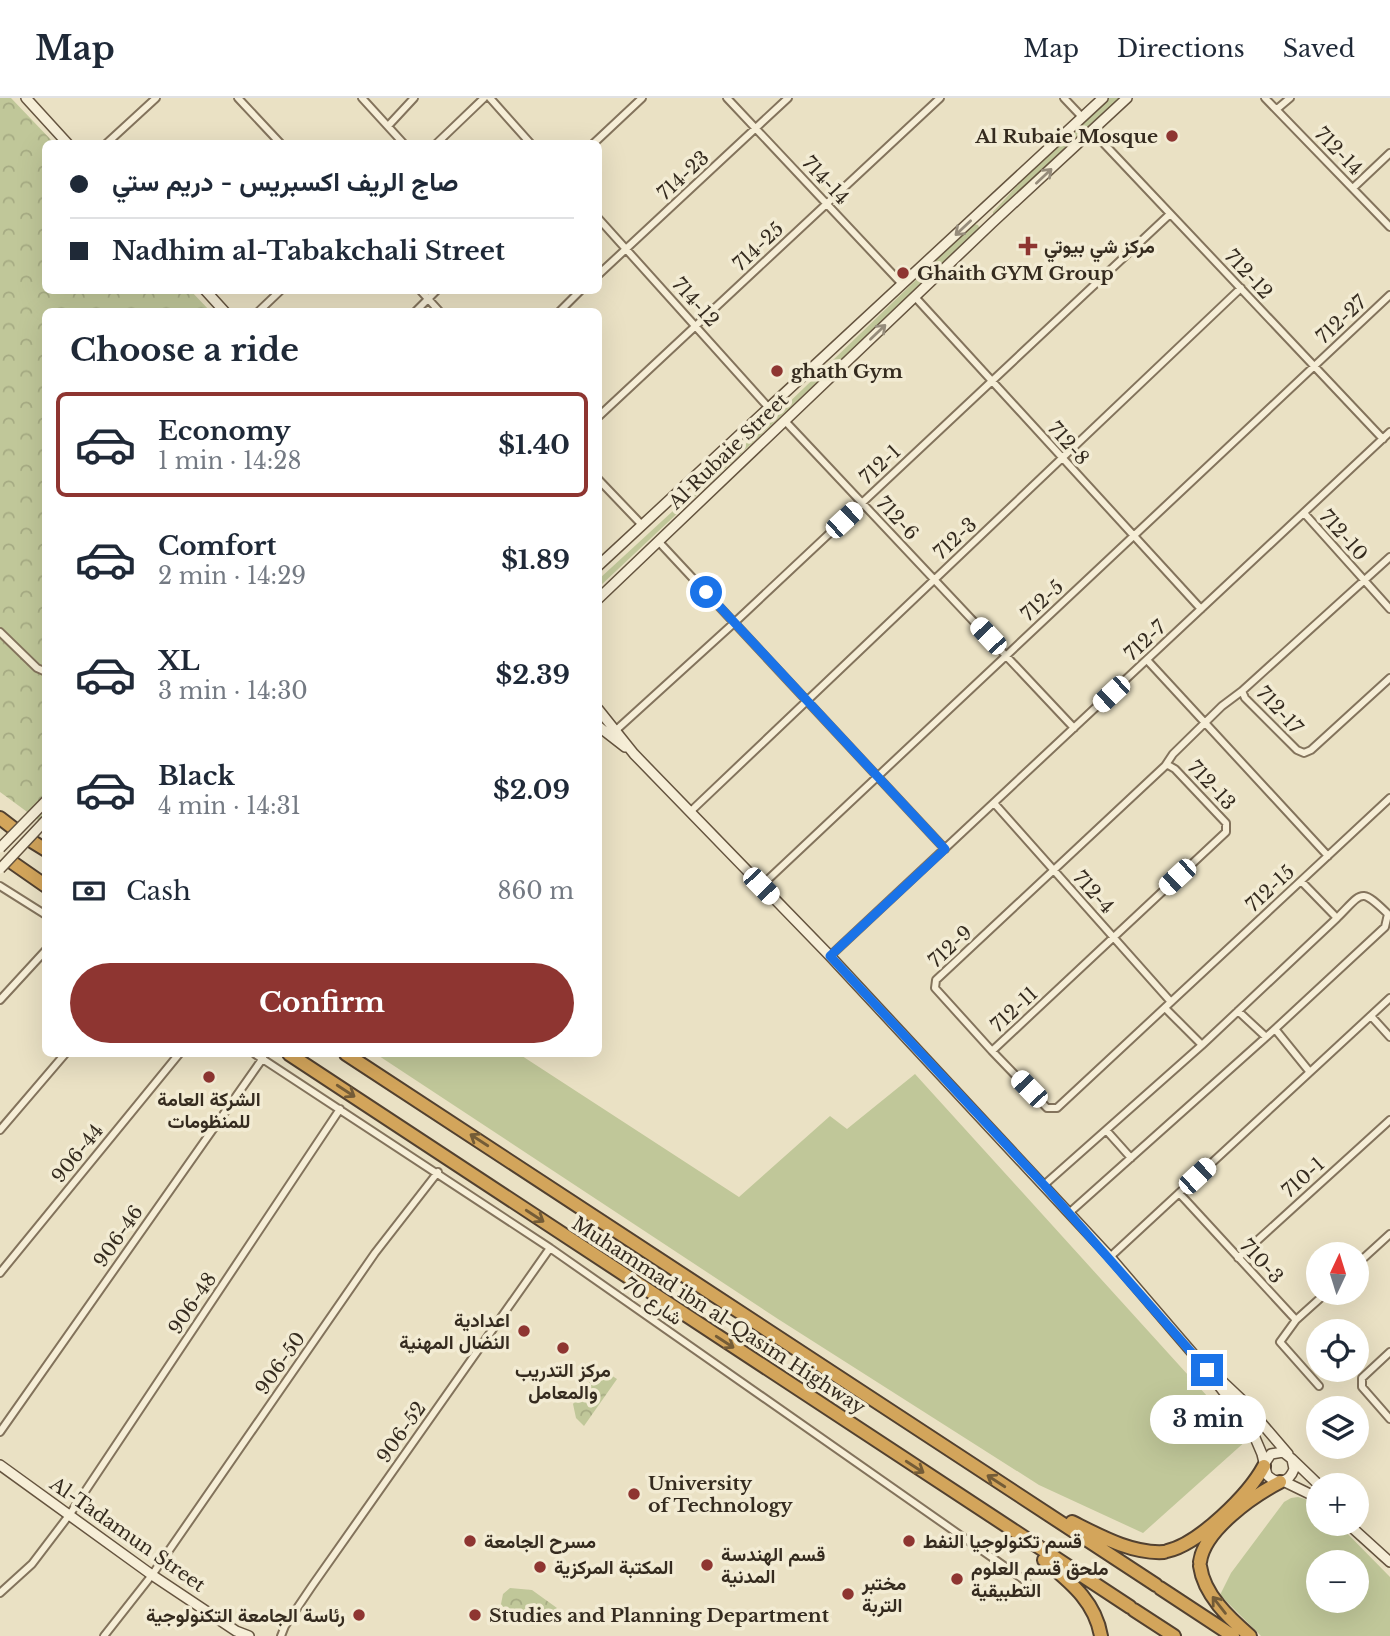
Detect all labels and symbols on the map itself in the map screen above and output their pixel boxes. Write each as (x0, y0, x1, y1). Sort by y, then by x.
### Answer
street label: 712-14 (1310, 122, 1367, 180)
place label: Al Rubaie Mosque (974, 125, 1158, 148)
marker: Al Rubaie Mosque (1164, 128, 1180, 144)
street label: 714-23 (653, 146, 714, 205)
street label: 714-14 (798, 151, 854, 209)
one-way arrow (1035, 167, 1052, 184)
street label: 714-25 (728, 217, 788, 275)
one-way arrow (955, 219, 972, 236)
place label: مركز شي بيوتي (1044, 235, 1155, 263)
marker: مركز شي بيوتي (1018, 236, 1038, 256)
street label: 712-12 (1220, 245, 1277, 304)
place label: Ghaith GYM Group (917, 262, 1114, 285)
marker: Ghaith GYM Group (895, 265, 911, 281)
street label: 714-12 (668, 273, 724, 332)
street label: 712-27 (1312, 290, 1371, 348)
one-way arrow (869, 324, 886, 341)
place label: ghath Gym (791, 360, 903, 383)
marker: ghath Gym (769, 363, 785, 379)
street label: Al Rubaie Street (663, 388, 793, 515)
street label: 712-8 (1043, 417, 1094, 470)
street label: 712-1 (855, 440, 905, 489)
street label: 712-6 (872, 492, 923, 545)
car (822, 498, 867, 542)
street label: 712-10 (1315, 505, 1372, 566)
street label: 712-3 (929, 513, 982, 564)
street label: 712-5 (1016, 575, 1068, 626)
route start (690, 576, 722, 608)
car (966, 613, 1011, 659)
street label: 712-7 (1120, 615, 1171, 665)
car (1089, 672, 1134, 716)
street label: 712-17 (1252, 682, 1308, 739)
street label: 712-13 (1183, 756, 1240, 815)
car (1155, 855, 1200, 899)
street label: 712-15 (1241, 860, 1299, 916)
car (739, 864, 784, 908)
street label: 712-4 (1068, 866, 1119, 918)
street label: 712-9 (924, 921, 977, 972)
street label: 712-11 (986, 982, 1042, 1037)
car (1007, 1067, 1052, 1111)
marker: الشركة العامة للمنظومات (201, 1069, 217, 1085)
one-way arrow (335, 1084, 355, 1098)
place label: الشركة العامة للمنظومات (157, 1088, 261, 1134)
street label: 906-44 (47, 1119, 108, 1187)
one-way arrow (469, 1133, 489, 1147)
street label: 710-1 (1277, 1152, 1329, 1202)
car (1175, 1154, 1220, 1198)
street label: 906-46 (89, 1201, 148, 1272)
one-way arrow (525, 1210, 545, 1224)
street label: Muhammad ibn al-Qasim Highway (568, 1212, 870, 1419)
street label: 710-3 (1235, 1234, 1288, 1288)
north arrow (1306, 1242, 1368, 1306)
street label: 906-48 (163, 1268, 221, 1338)
street label: شارع 70 (618, 1273, 687, 1331)
place label: اعدادية النضال المهنية (399, 1309, 510, 1354)
marker: اعدادية النضال المهنية (516, 1323, 532, 1339)
street label: 906-50 (251, 1328, 310, 1399)
one-way arrow (715, 1335, 735, 1349)
marker: مركز التدريب والمعامل (555, 1340, 571, 1356)
route end (1191, 1354, 1223, 1386)
place label: مركز التدريب والمعامل (515, 1359, 611, 1405)
callout: 3 min (1149, 1394, 1265, 1444)
street label: 906-52 (372, 1397, 431, 1467)
one-way arrow (905, 1460, 924, 1474)
street label: Al-Tadamun Street (45, 1472, 210, 1597)
place label: University of Technology (648, 1472, 793, 1517)
one-way arrow (987, 1473, 1007, 1487)
marker: University of Technology (626, 1486, 642, 1502)
place label: مسرح الجامعة (484, 1530, 596, 1554)
place label: قسم تكنولوجيا النفط (923, 1530, 1082, 1554)
marker: مسرح الجامعة (462, 1533, 478, 1549)
marker: قسم تكنولوجيا النفط (901, 1533, 917, 1549)
place label: قسم الهندسة المدنية (721, 1543, 825, 1588)
place label: المكتبة المركزية (554, 1556, 673, 1580)
marker: قسم الهندسة المدنية (699, 1557, 715, 1573)
place label: ملحق قسم العلوم التطبيقية (971, 1557, 1109, 1602)
marker: المكتبة المركزية (532, 1559, 548, 1575)
marker: ملحق قسم العلوم التطبيقية (949, 1571, 965, 1587)
place label: مختبر التربة (861, 1572, 906, 1618)
marker: مختبر التربة (840, 1586, 856, 1602)
one-way arrow (1212, 1596, 1227, 1614)
place label: رئاسة الجامعة التكنولوجية (146, 1604, 345, 1628)
place label: Studies and Planning Department (489, 1604, 830, 1627)
marker: رئاسة الجامعة التكنولوجية (351, 1607, 367, 1623)
marker: Studies and Planning Department (467, 1607, 483, 1623)

